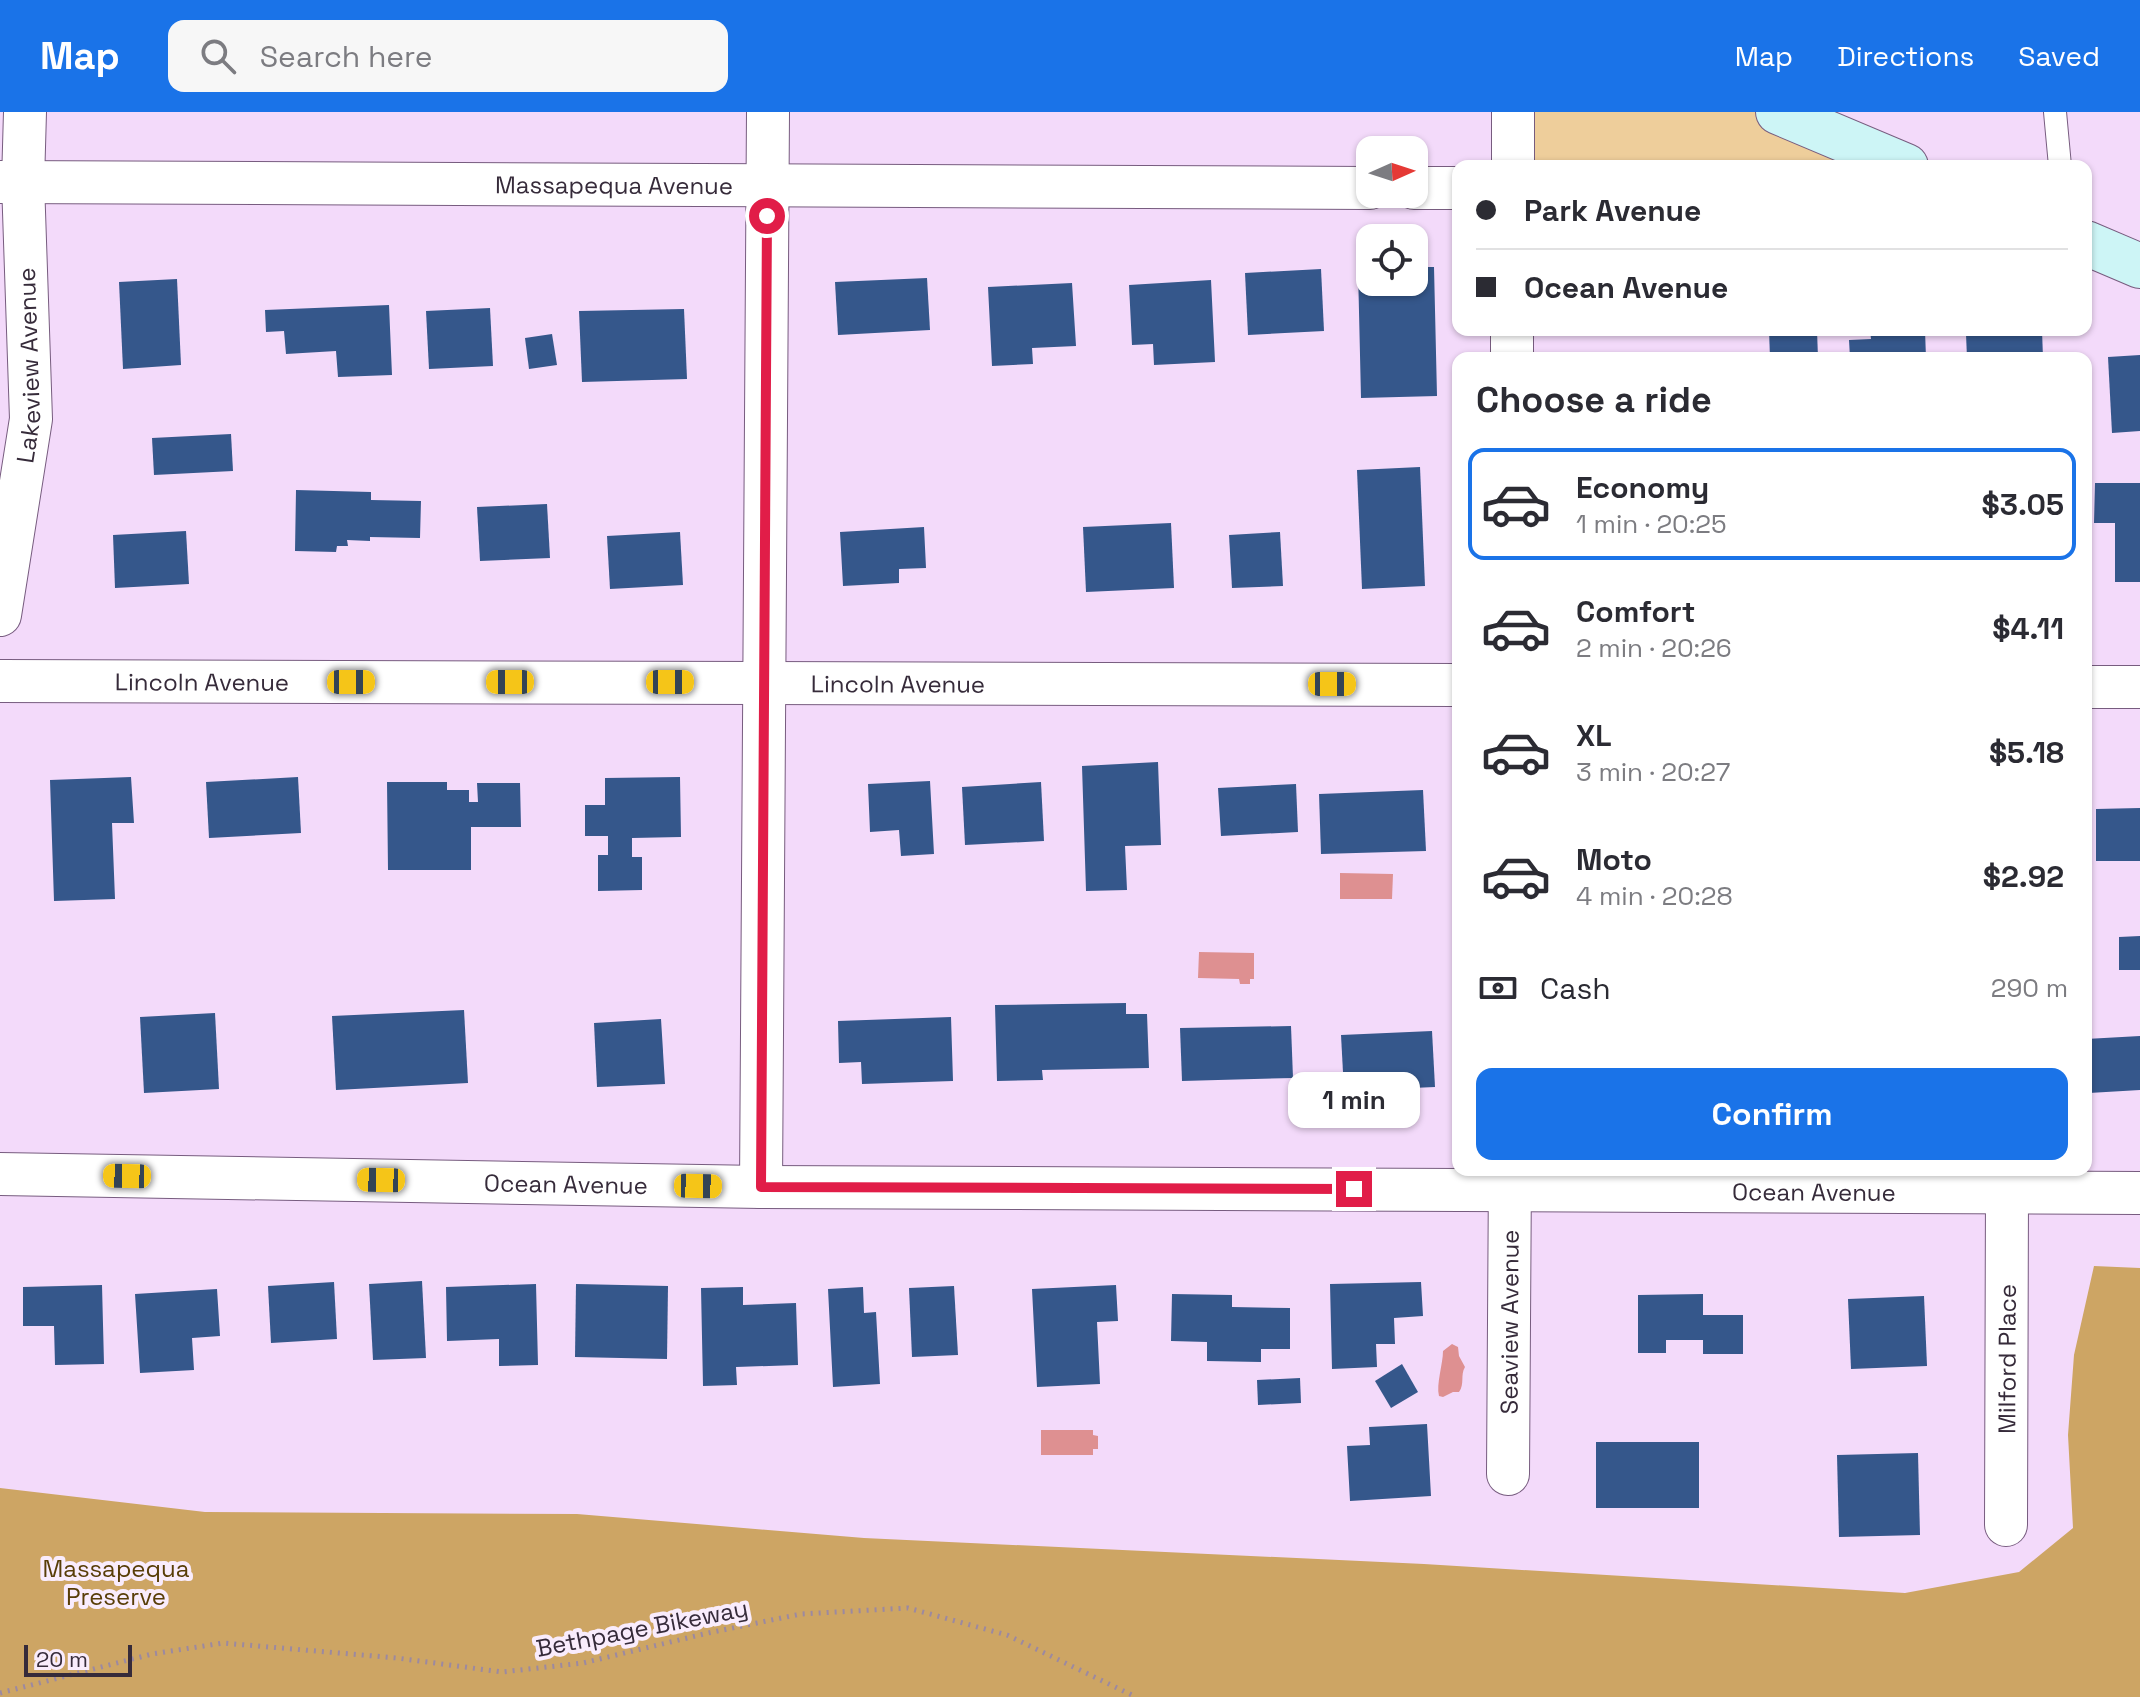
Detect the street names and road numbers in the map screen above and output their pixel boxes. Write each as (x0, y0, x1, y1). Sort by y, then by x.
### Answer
street label: Massapequa Avenue (495, 169, 733, 201)
street label: Lakeview Avenue (9, 267, 47, 465)
street label: Lincoln Avenue (115, 666, 289, 697)
street label: Lincoln Avenue (811, 668, 985, 699)
street label: Ocean Avenue (484, 1167, 648, 1201)
street label: Ocean Avenue (1732, 1176, 1896, 1207)
street label: Seaview Avenue (1493, 1229, 1525, 1415)
street label: Milford Place (1991, 1284, 2022, 1434)
street label: Bethpage Bikeway (533, 1592, 751, 1664)

